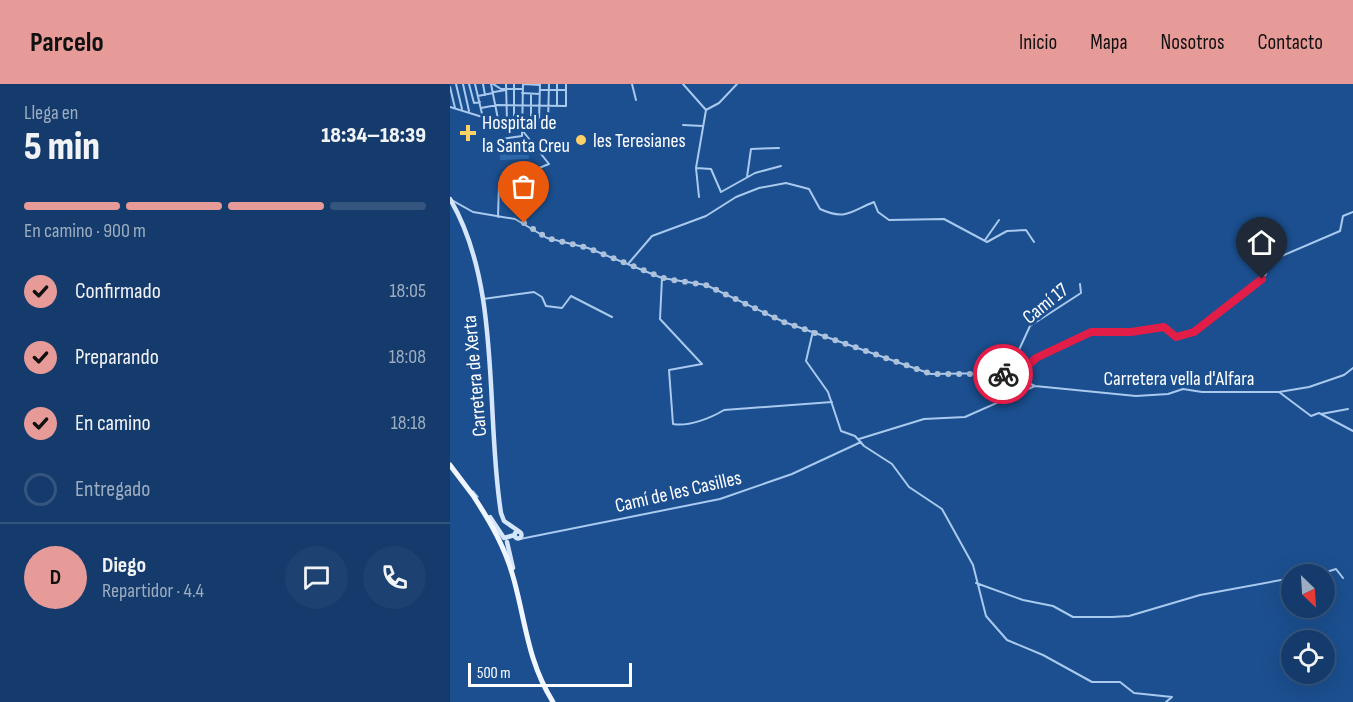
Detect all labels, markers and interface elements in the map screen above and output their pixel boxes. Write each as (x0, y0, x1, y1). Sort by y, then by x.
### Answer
text: Parcelo (30, 26, 104, 59)
text: Inicio (1019, 30, 1057, 55)
text: Mapa (1090, 30, 1128, 55)
text: Nosotros (1161, 30, 1225, 55)
text: Contacto (1258, 30, 1323, 55)
text: Llega en (24, 101, 78, 125)
place label: Hospital de la Santa Creu (482, 111, 570, 158)
text: 18:34–18:39 (321, 122, 426, 149)
text: 5 min (24, 124, 100, 171)
marker: Hospital de la Santa Creu (459, 124, 477, 142)
place label: les Teresianes (593, 129, 686, 153)
marker: les Teresianes (574, 133, 588, 147)
pin (498, 161, 549, 223)
icon: bag (507, 170, 540, 203)
pin (1236, 217, 1287, 279)
text: En camino · 900 m (24, 219, 146, 243)
icon: home (1245, 226, 1278, 259)
icon: check (24, 275, 57, 308)
text: Confirmado (75, 278, 161, 305)
street label: Camí 17 (1018, 278, 1073, 329)
text: 18:05 (390, 279, 426, 303)
street label: Carretera de Xerta (458, 314, 492, 438)
icon: check (24, 341, 57, 374)
text: Preparando (75, 344, 159, 371)
courier (973, 344, 1033, 404)
text: 18:08 (389, 345, 426, 369)
icon: bike (987, 358, 1020, 391)
street label: Carretera vella d'Alfara (1104, 367, 1254, 391)
icon: check (24, 407, 57, 440)
text: En camino (75, 410, 151, 437)
text: 18:18 (391, 411, 426, 435)
street label: Camí de les Casilles (613, 466, 744, 518)
text: Entregado (75, 476, 150, 503)
button: chat (285, 546, 348, 609)
button: phone (363, 546, 426, 609)
text: Diego (102, 552, 146, 579)
text: D (50, 564, 61, 591)
north arrow (1281, 564, 1335, 618)
map controls (1281, 564, 1335, 684)
text: Repartidor · 4.4 (102, 579, 204, 603)
button: locate (1281, 630, 1335, 684)
scale bar (468, 660, 632, 688)
text: 500 m (477, 664, 511, 683)

